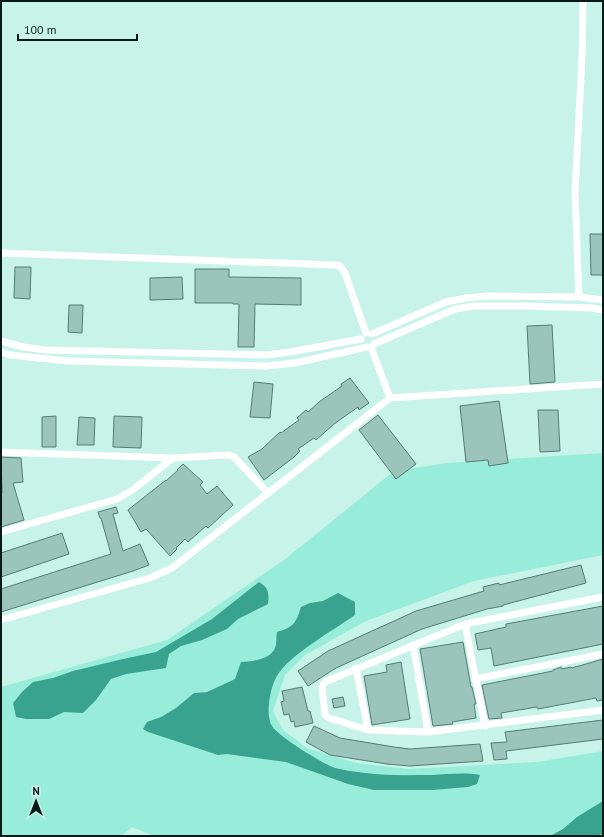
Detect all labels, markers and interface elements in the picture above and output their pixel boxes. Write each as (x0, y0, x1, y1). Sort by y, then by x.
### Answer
scale bar (18, 16, 137, 42)
text: 100 m (24, 22, 57, 37)
north arrow (16, 781, 56, 821)
text: N (32, 784, 40, 798)

